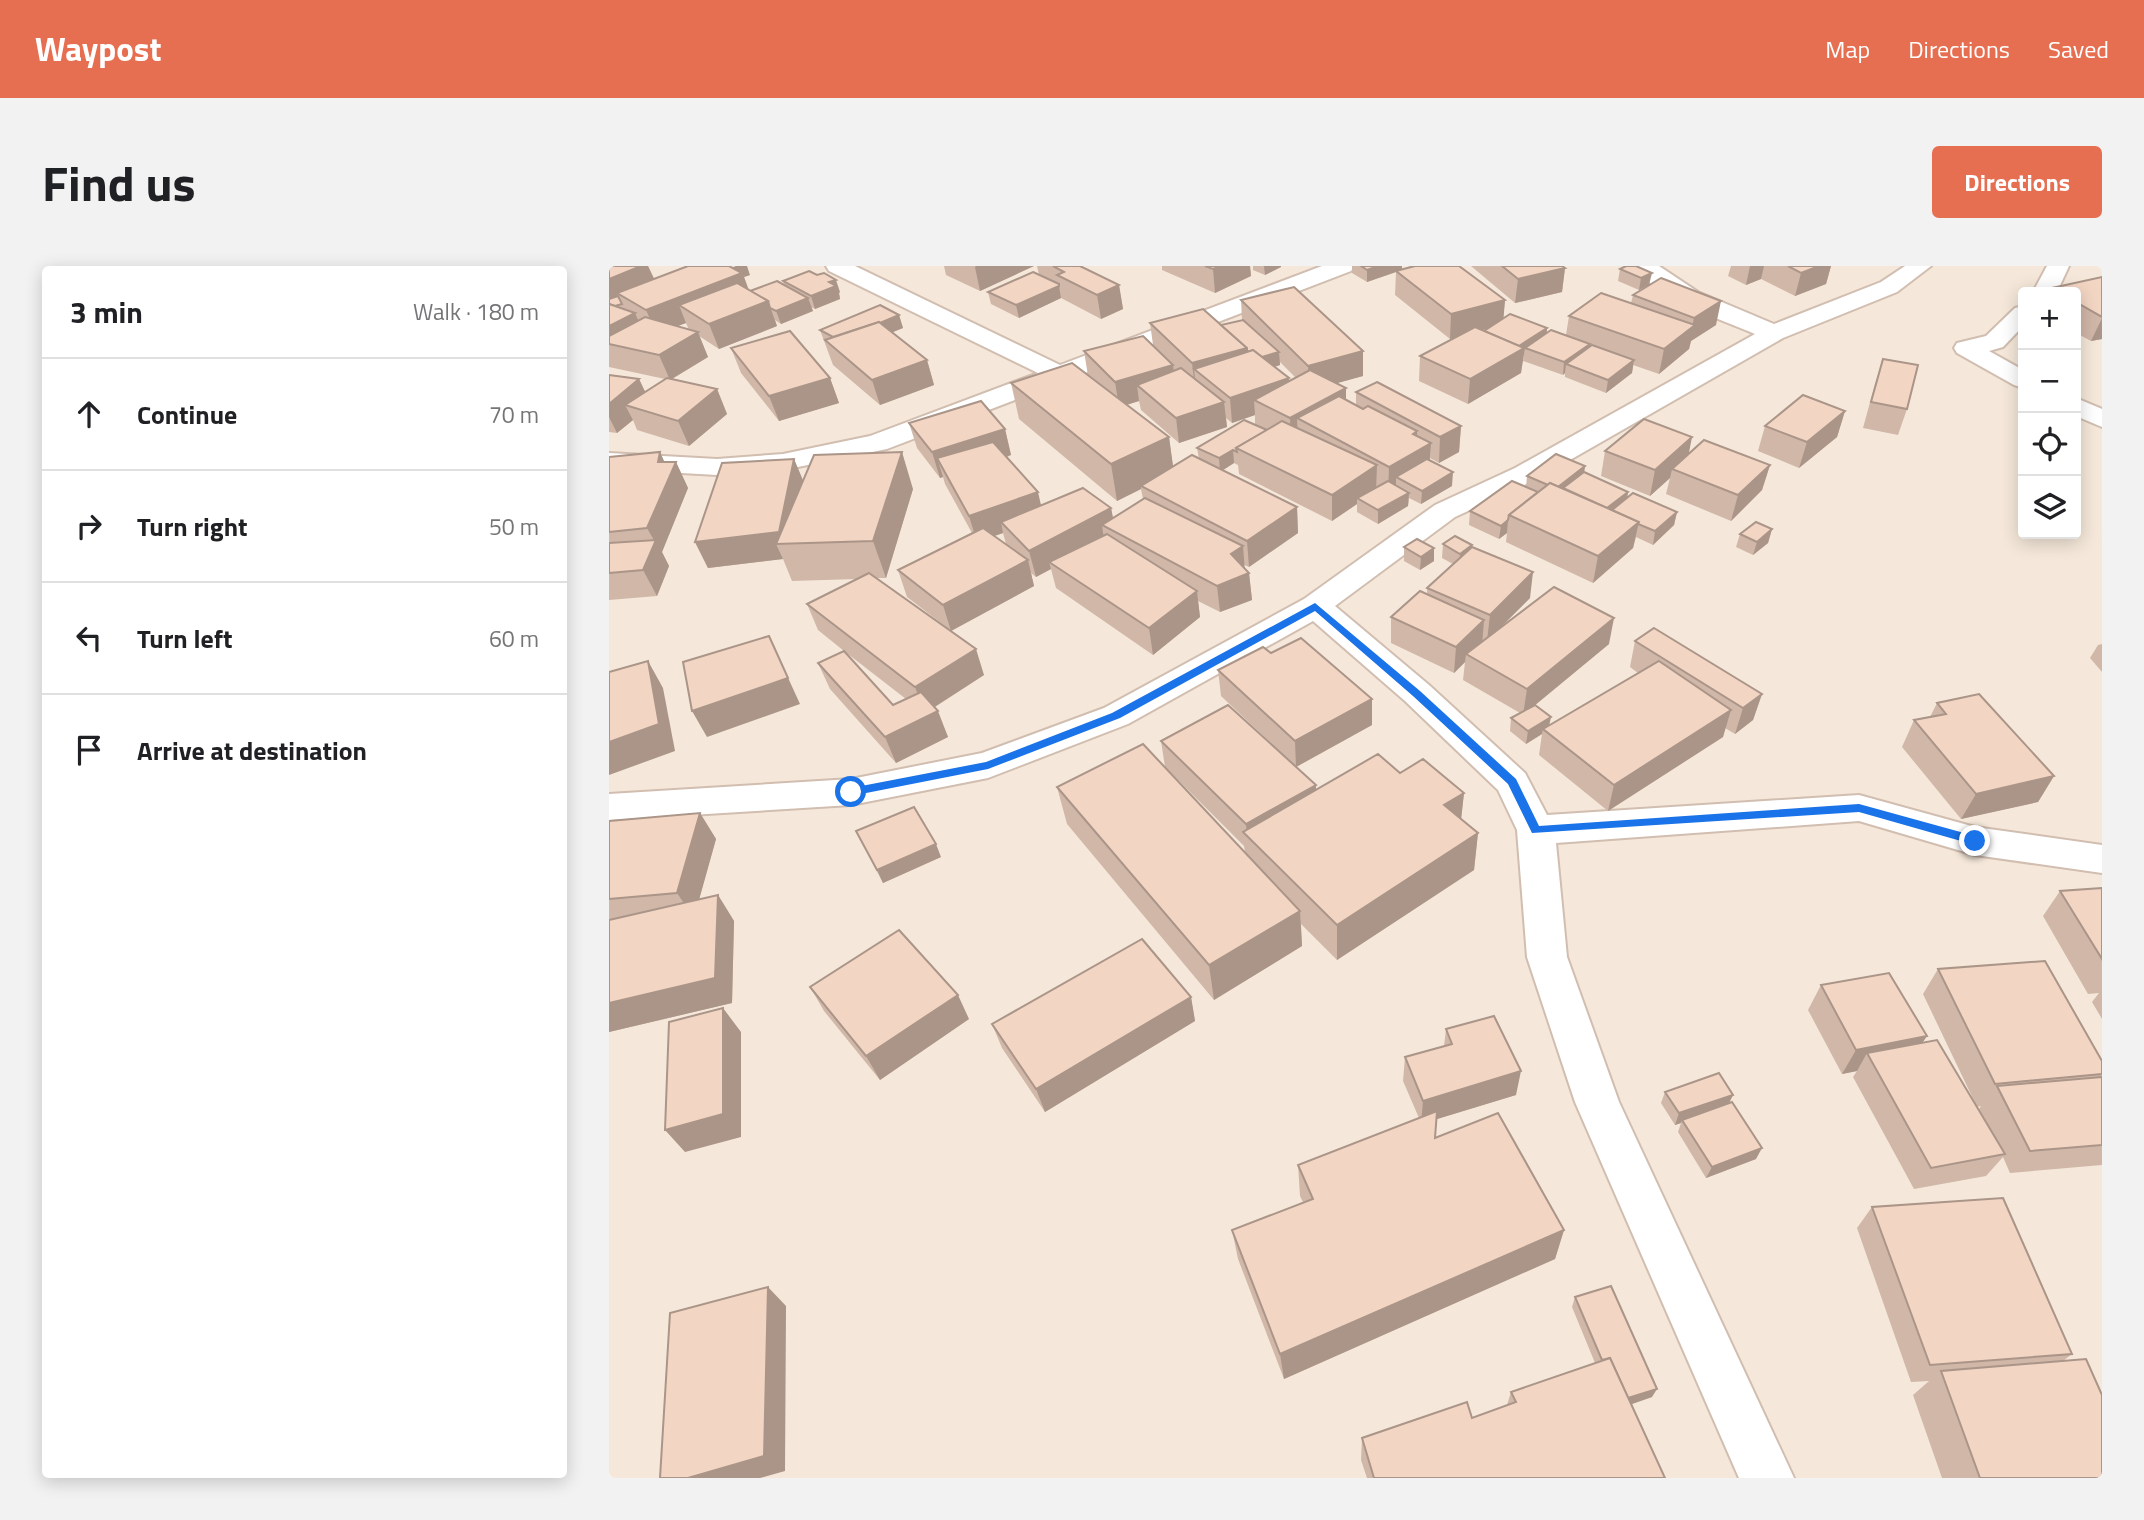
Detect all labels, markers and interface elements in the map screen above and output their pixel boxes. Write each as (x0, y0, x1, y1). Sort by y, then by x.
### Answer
text: Waypost (35, 24, 161, 74)
text: Map (1825, 31, 1870, 67)
text: Directions (1908, 31, 2010, 67)
text: Saved (2048, 31, 2109, 67)
text: Find us (42, 145, 196, 220)
button: Directions (1932, 146, 2102, 218)
map controls (2018, 287, 2081, 539)
button: + (2018, 287, 2081, 350)
text: 3 min (70, 289, 143, 335)
text: Walk · 180 m (413, 294, 539, 329)
button: − (2018, 350, 2081, 413)
icon: ahead (70, 395, 108, 433)
text: Continue (137, 395, 237, 434)
text: 70 m (489, 397, 539, 432)
button: locate (2018, 413, 2081, 476)
button: layers (2018, 476, 2081, 539)
icon: right (70, 507, 108, 545)
text: Turn right (137, 507, 248, 546)
text: 50 m (489, 509, 539, 544)
icon: left (70, 619, 108, 657)
text: Turn left (137, 619, 232, 658)
text: 60 m (489, 621, 539, 656)
icon: arrive (70, 731, 108, 769)
text: Arrive at destination (137, 731, 367, 770)
route start (835, 776, 866, 807)
route end (1959, 825, 1990, 856)

